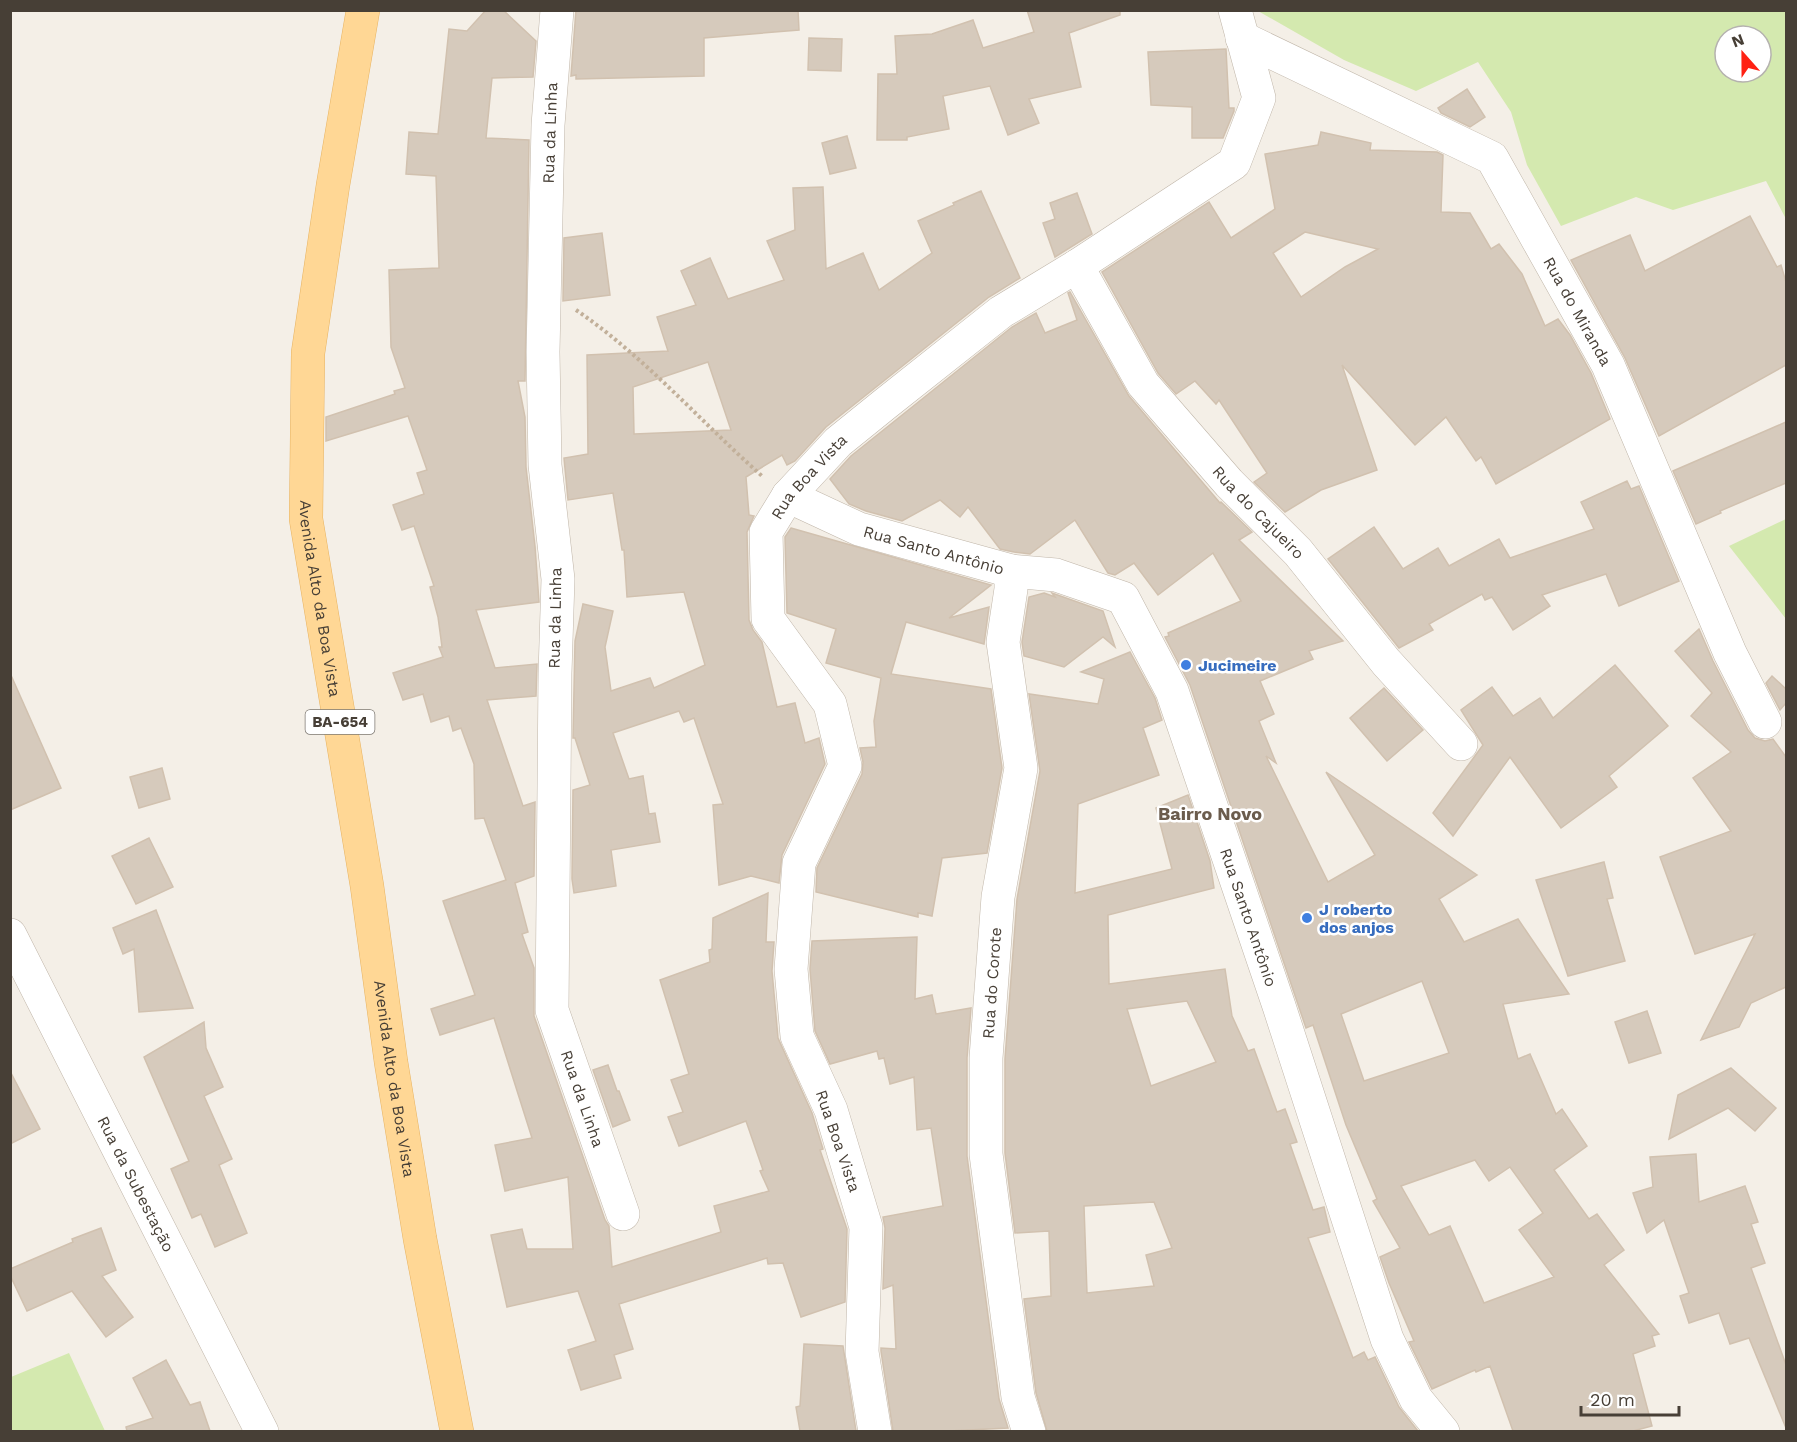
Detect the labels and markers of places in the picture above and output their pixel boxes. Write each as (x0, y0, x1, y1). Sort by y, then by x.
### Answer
place label: Jucimeire (1198, 656, 1276, 675)
marker: Jucimeire (1179, 658, 1193, 672)
place label: J roberto dos anjos (1319, 900, 1394, 937)
marker: J roberto dos anjos (1300, 911, 1314, 925)

